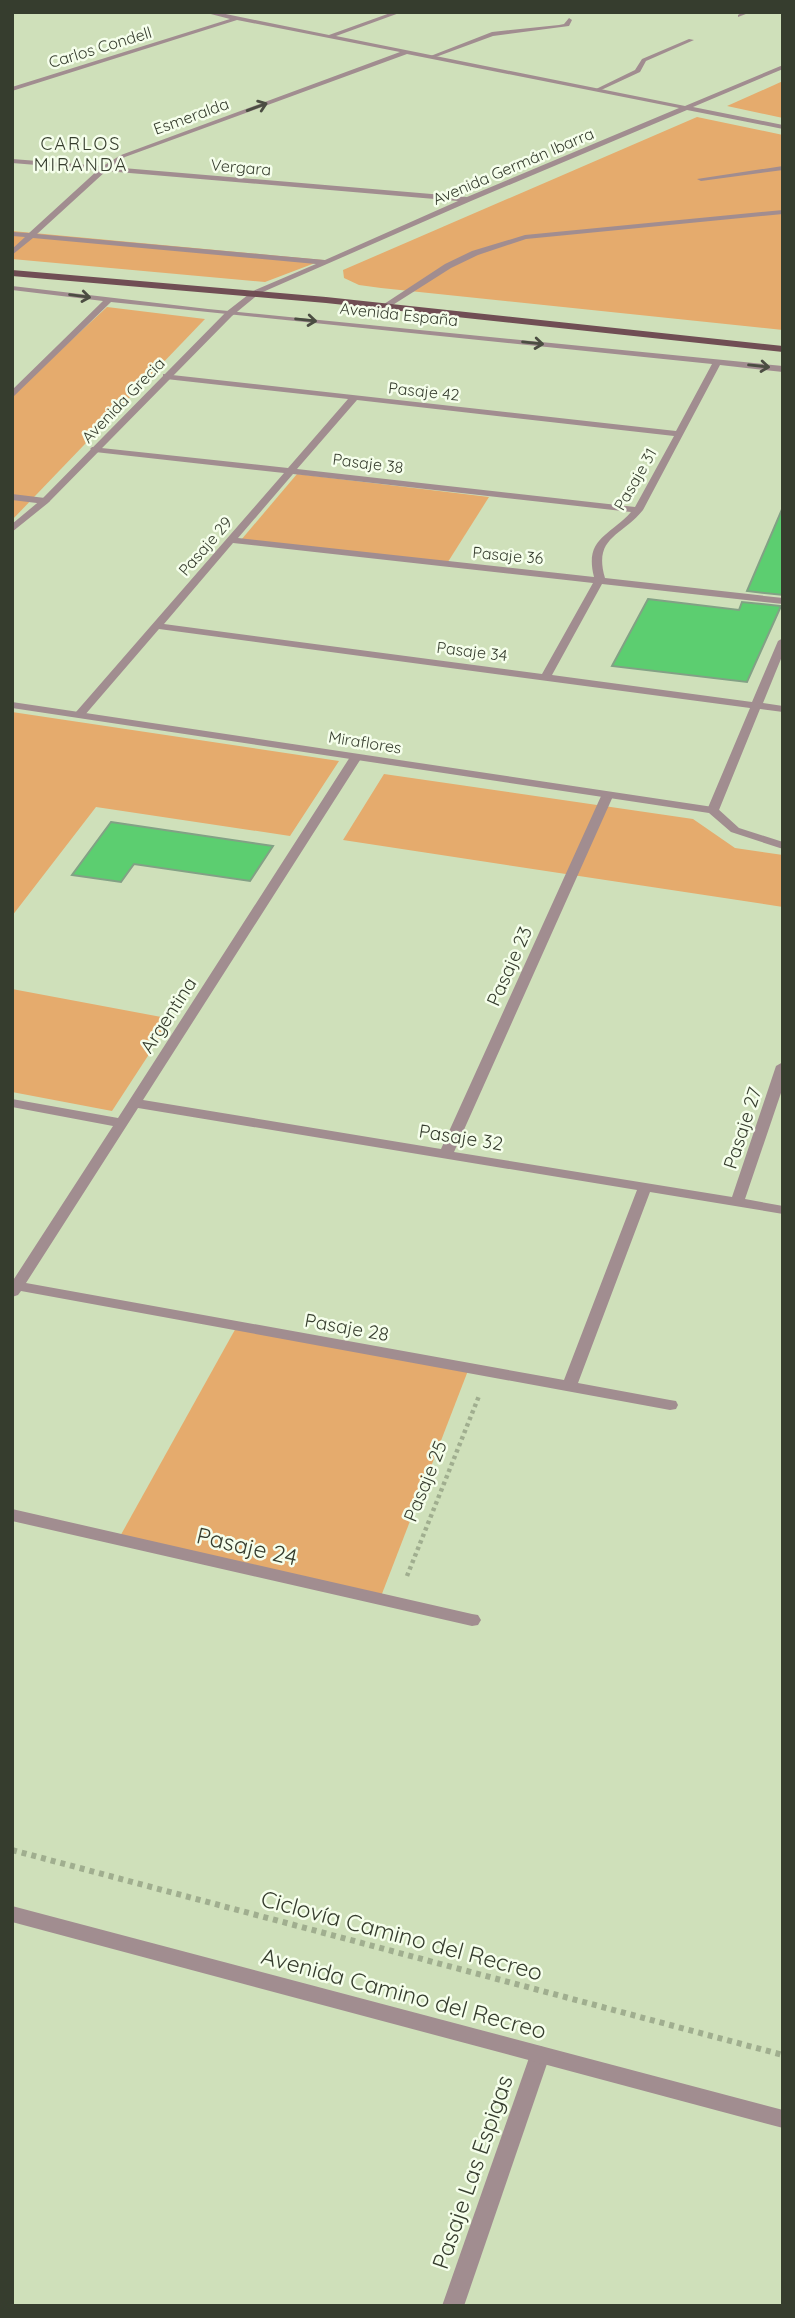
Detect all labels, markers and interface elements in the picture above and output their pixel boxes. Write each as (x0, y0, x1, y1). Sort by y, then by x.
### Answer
street label: Carlos Condell (46, 22, 154, 72)
street label: Esmeralda (151, 93, 231, 139)
one-way arrow (246, 99, 268, 112)
street label: Avenida Germán Ibarra (429, 123, 597, 209)
district label: CARLOS MIRANDA (34, 132, 128, 176)
street label: Vergara (210, 154, 272, 180)
one-way arrow (68, 290, 91, 303)
street label: Avenida España (339, 298, 459, 330)
one-way arrow (294, 314, 317, 327)
one-way arrow (521, 337, 543, 350)
street label: Avenida Grecia (77, 353, 169, 447)
one-way arrow (747, 360, 770, 373)
street label: Pasaje 42 (387, 377, 461, 405)
street label: Pasaje 31 (609, 444, 661, 514)
street label: Pasaje 38 (331, 449, 405, 477)
street label: Pasaje 29 (174, 512, 236, 580)
street label: Pasaje 36 (472, 542, 545, 568)
street label: Pasaje 34 (436, 637, 508, 665)
street label: Miraflores (327, 726, 403, 758)
street label: Pasaje 23 (481, 922, 537, 1010)
street label: Argentina (135, 973, 201, 1057)
street label: Pasaje 27 (718, 1084, 767, 1172)
street label: Pasaje 32 (417, 1119, 505, 1155)
street label: Pasaje 28 (303, 1308, 391, 1346)
street label: Pasaje 25 (398, 1437, 452, 1525)
street label: Pasaje 24 (194, 1520, 300, 1572)
street label: Ciclovía Camino del Recreo (258, 1883, 546, 1987)
street label: Avenida Camino del Recreo (258, 1941, 550, 2045)
street label: Pasaje Las Espigas (425, 2071, 519, 2273)

